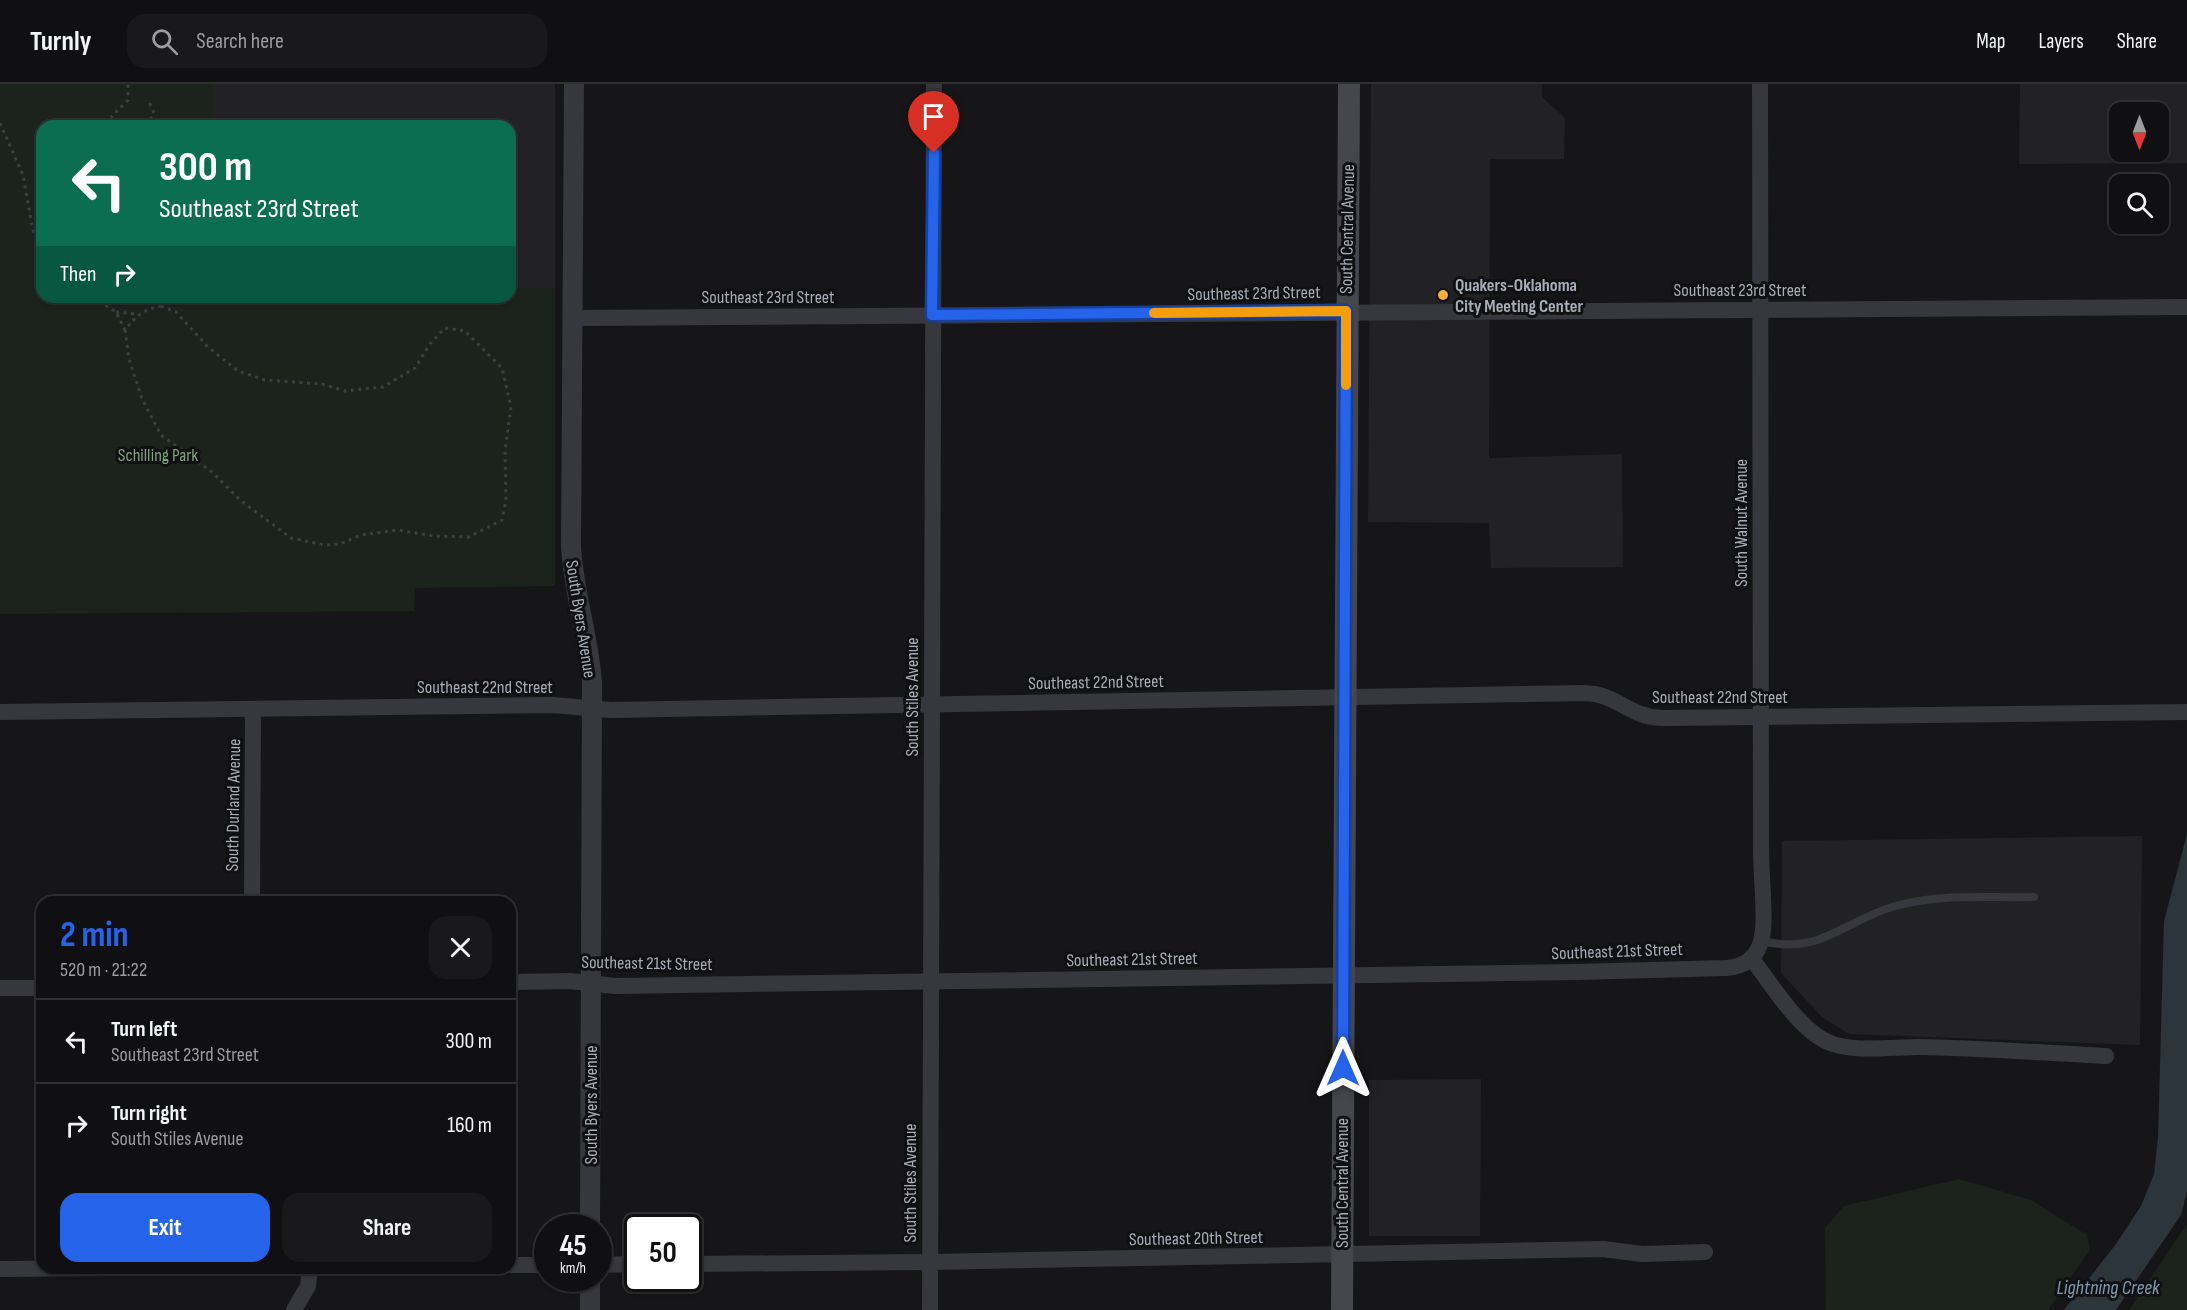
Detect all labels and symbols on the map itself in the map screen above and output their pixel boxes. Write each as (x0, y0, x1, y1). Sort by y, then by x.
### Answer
pin (908, 91, 959, 153)
north arrow (2109, 102, 2169, 162)
street label: South Central Avenue (1336, 164, 1359, 294)
place label: Quakers-Oklahoma City Meeting Center (1455, 275, 1583, 317)
street label: Southeast 23rd Street (1673, 280, 1807, 301)
street label: Southeast 23rd Street (1187, 282, 1321, 305)
street label: Southeast 23rd Street (701, 287, 835, 308)
marker: Quakers-Oklahoma City Meeting Center (1436, 288, 1450, 302)
park label: Schilling Park (118, 445, 198, 466)
street label: South Walnut Avenue (1731, 459, 1752, 587)
street label: South Byers Avenue (561, 559, 600, 679)
street label: South Stiles Avenue (902, 637, 923, 757)
street label: Southeast 22nd Street (1028, 671, 1165, 694)
street label: Southeast 22nd Street (417, 677, 553, 698)
street label: Southeast 22nd Street (1652, 687, 1788, 708)
street label: South Durland Avenue (222, 738, 245, 872)
street label: Southeast 21st Street (1551, 939, 1684, 964)
street label: Southeast 21st Street (1066, 948, 1198, 971)
street label: Southeast 21st Street (581, 952, 713, 975)
position arrow (1311, 1036, 1375, 1100)
street label: South Byers Avenue (581, 1046, 602, 1164)
street label: South Central Avenue (1332, 1118, 1353, 1248)
street label: South Stiles Avenue (900, 1123, 921, 1243)
speed limit sign: 50 (624, 1214, 702, 1292)
street label: Southeast 20th Street (1129, 1227, 1264, 1250)
water label: Lightning Creek (2057, 1276, 2160, 1300)

